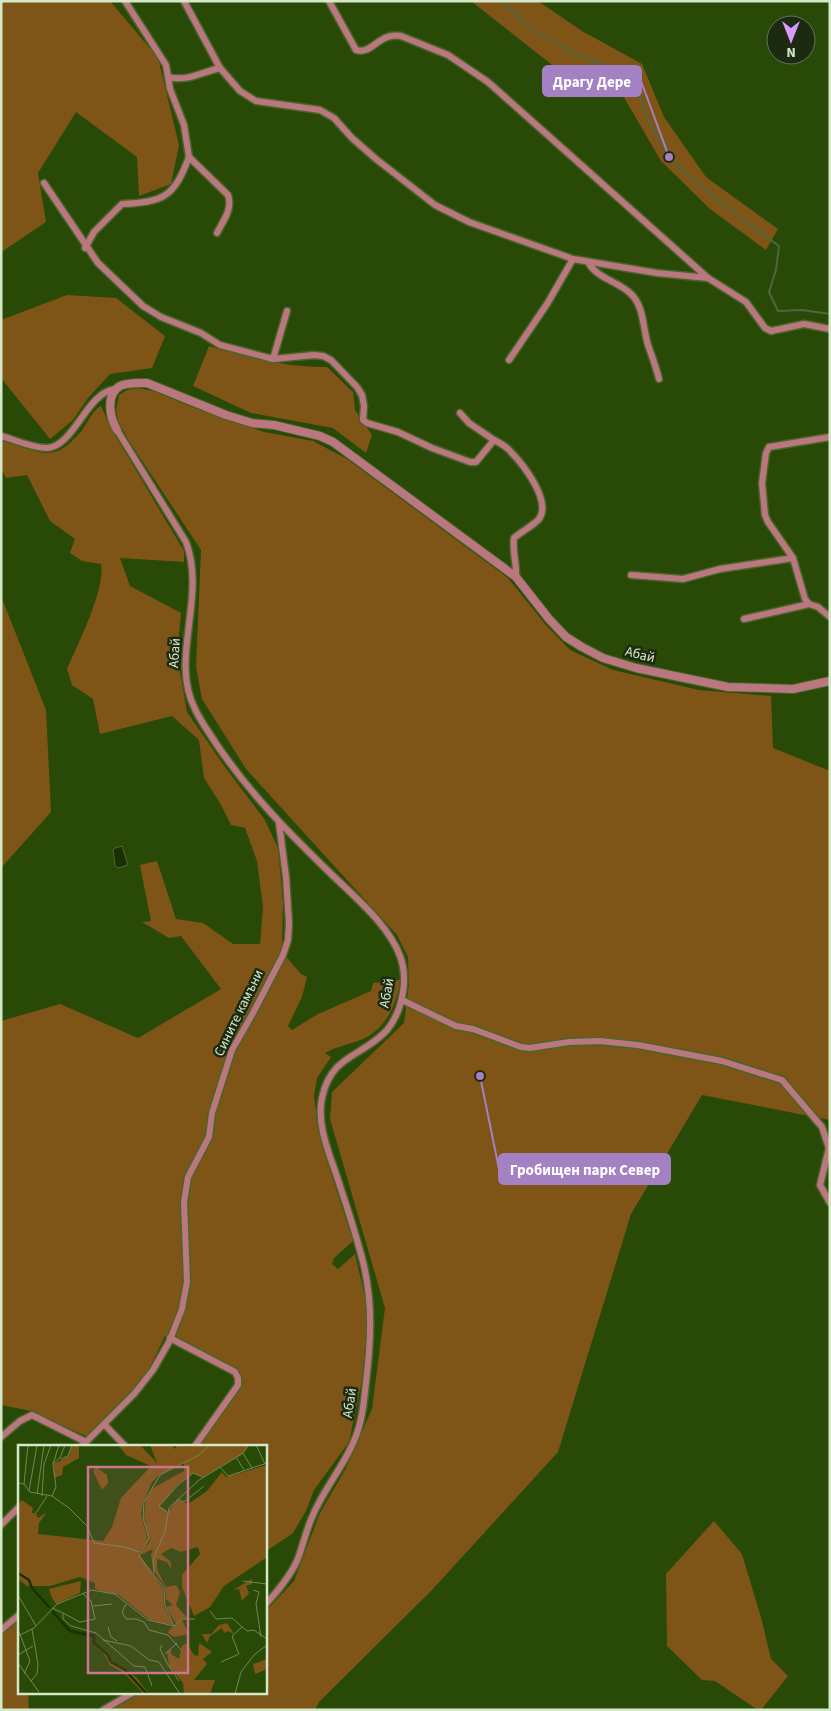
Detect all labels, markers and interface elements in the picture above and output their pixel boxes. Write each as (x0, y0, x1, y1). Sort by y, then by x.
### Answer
north arrow (766, 15, 816, 65)
text: N (786, 42, 796, 62)
callout: Драгу Дере (543, 66, 641, 96)
text: Драгу Дере (553, 72, 631, 93)
street label: Абай (164, 637, 186, 669)
street label: Абай (623, 642, 657, 668)
street label: Сините камъни (209, 966, 269, 1060)
street label: Абай (375, 976, 399, 1010)
callout: Гробищен парк Север (499, 1154, 670, 1184)
text: Гробищен парк Север (510, 1160, 661, 1181)
street label: Абай (338, 1387, 362, 1419)
inset map (18, 1445, 266, 1694)

